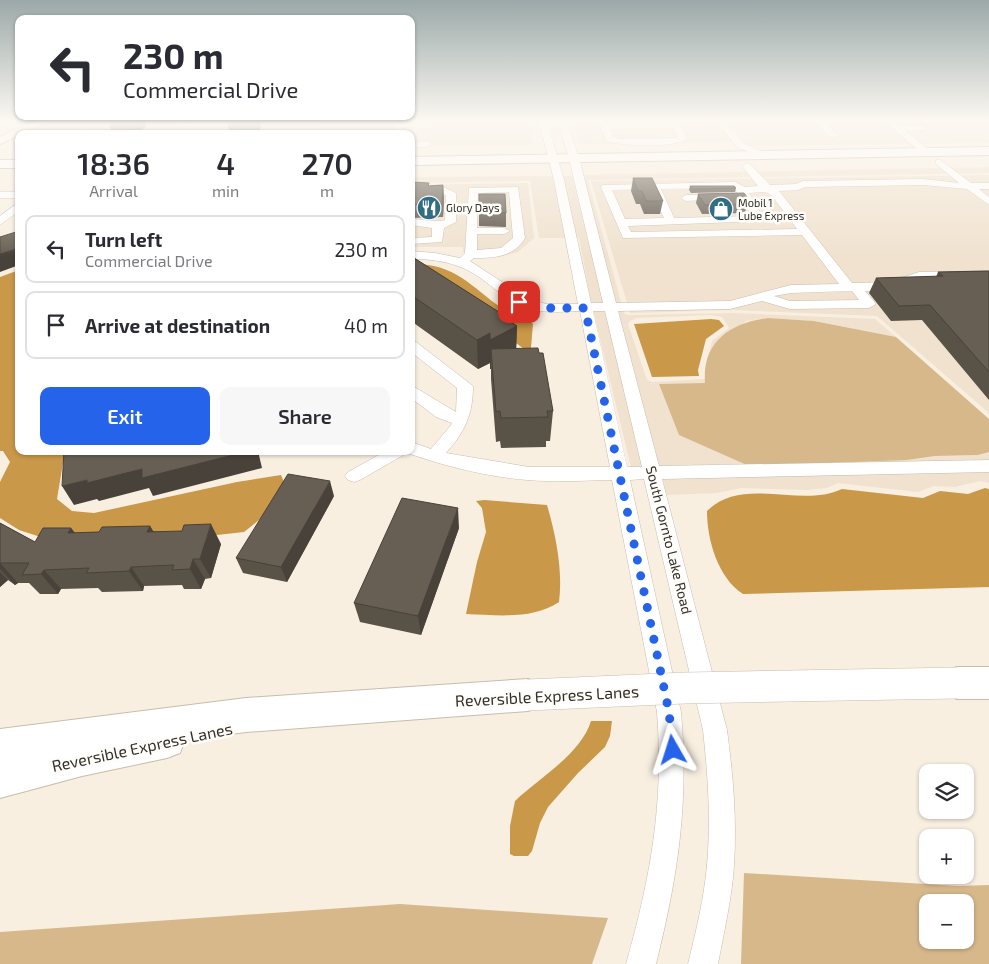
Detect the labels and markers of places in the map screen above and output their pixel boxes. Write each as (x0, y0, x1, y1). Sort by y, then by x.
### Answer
restaurant icon: Glory Days (416, 195, 442, 221)
shop icon: Mobil 1 Lube Express (708, 196, 734, 222)
place label: Mobil 1 Lube Express (738, 196, 805, 222)
place label: Glory Days (446, 201, 500, 214)
pin (498, 281, 540, 323)

